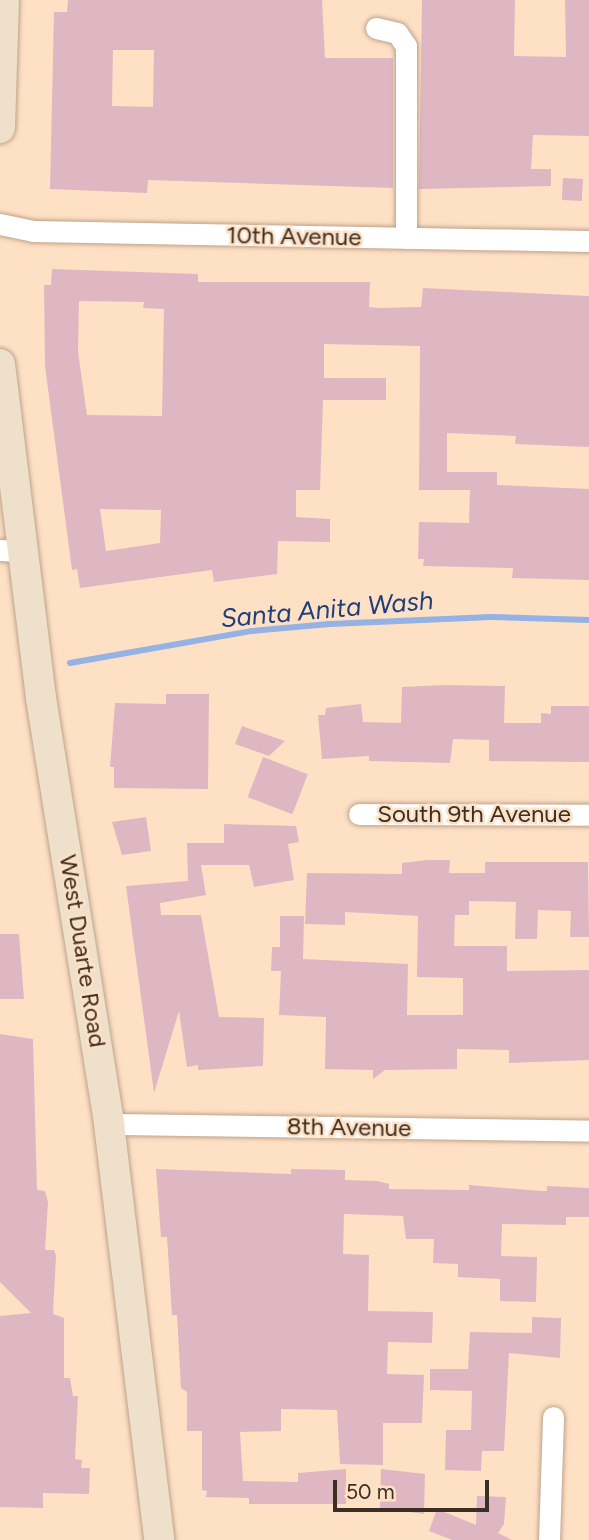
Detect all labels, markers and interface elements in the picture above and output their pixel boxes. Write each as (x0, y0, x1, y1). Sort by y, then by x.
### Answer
street label: 10th Avenue (226, 220, 362, 252)
water label: Santa Anita Wash (219, 585, 435, 635)
street label: South 9th Avenue (377, 800, 571, 828)
street label: West Duarte Road (54, 852, 112, 1050)
street label: 8th Avenue (287, 1112, 411, 1142)
scale bar (337, 1466, 493, 1510)
text: 50 m (346, 1479, 395, 1504)

